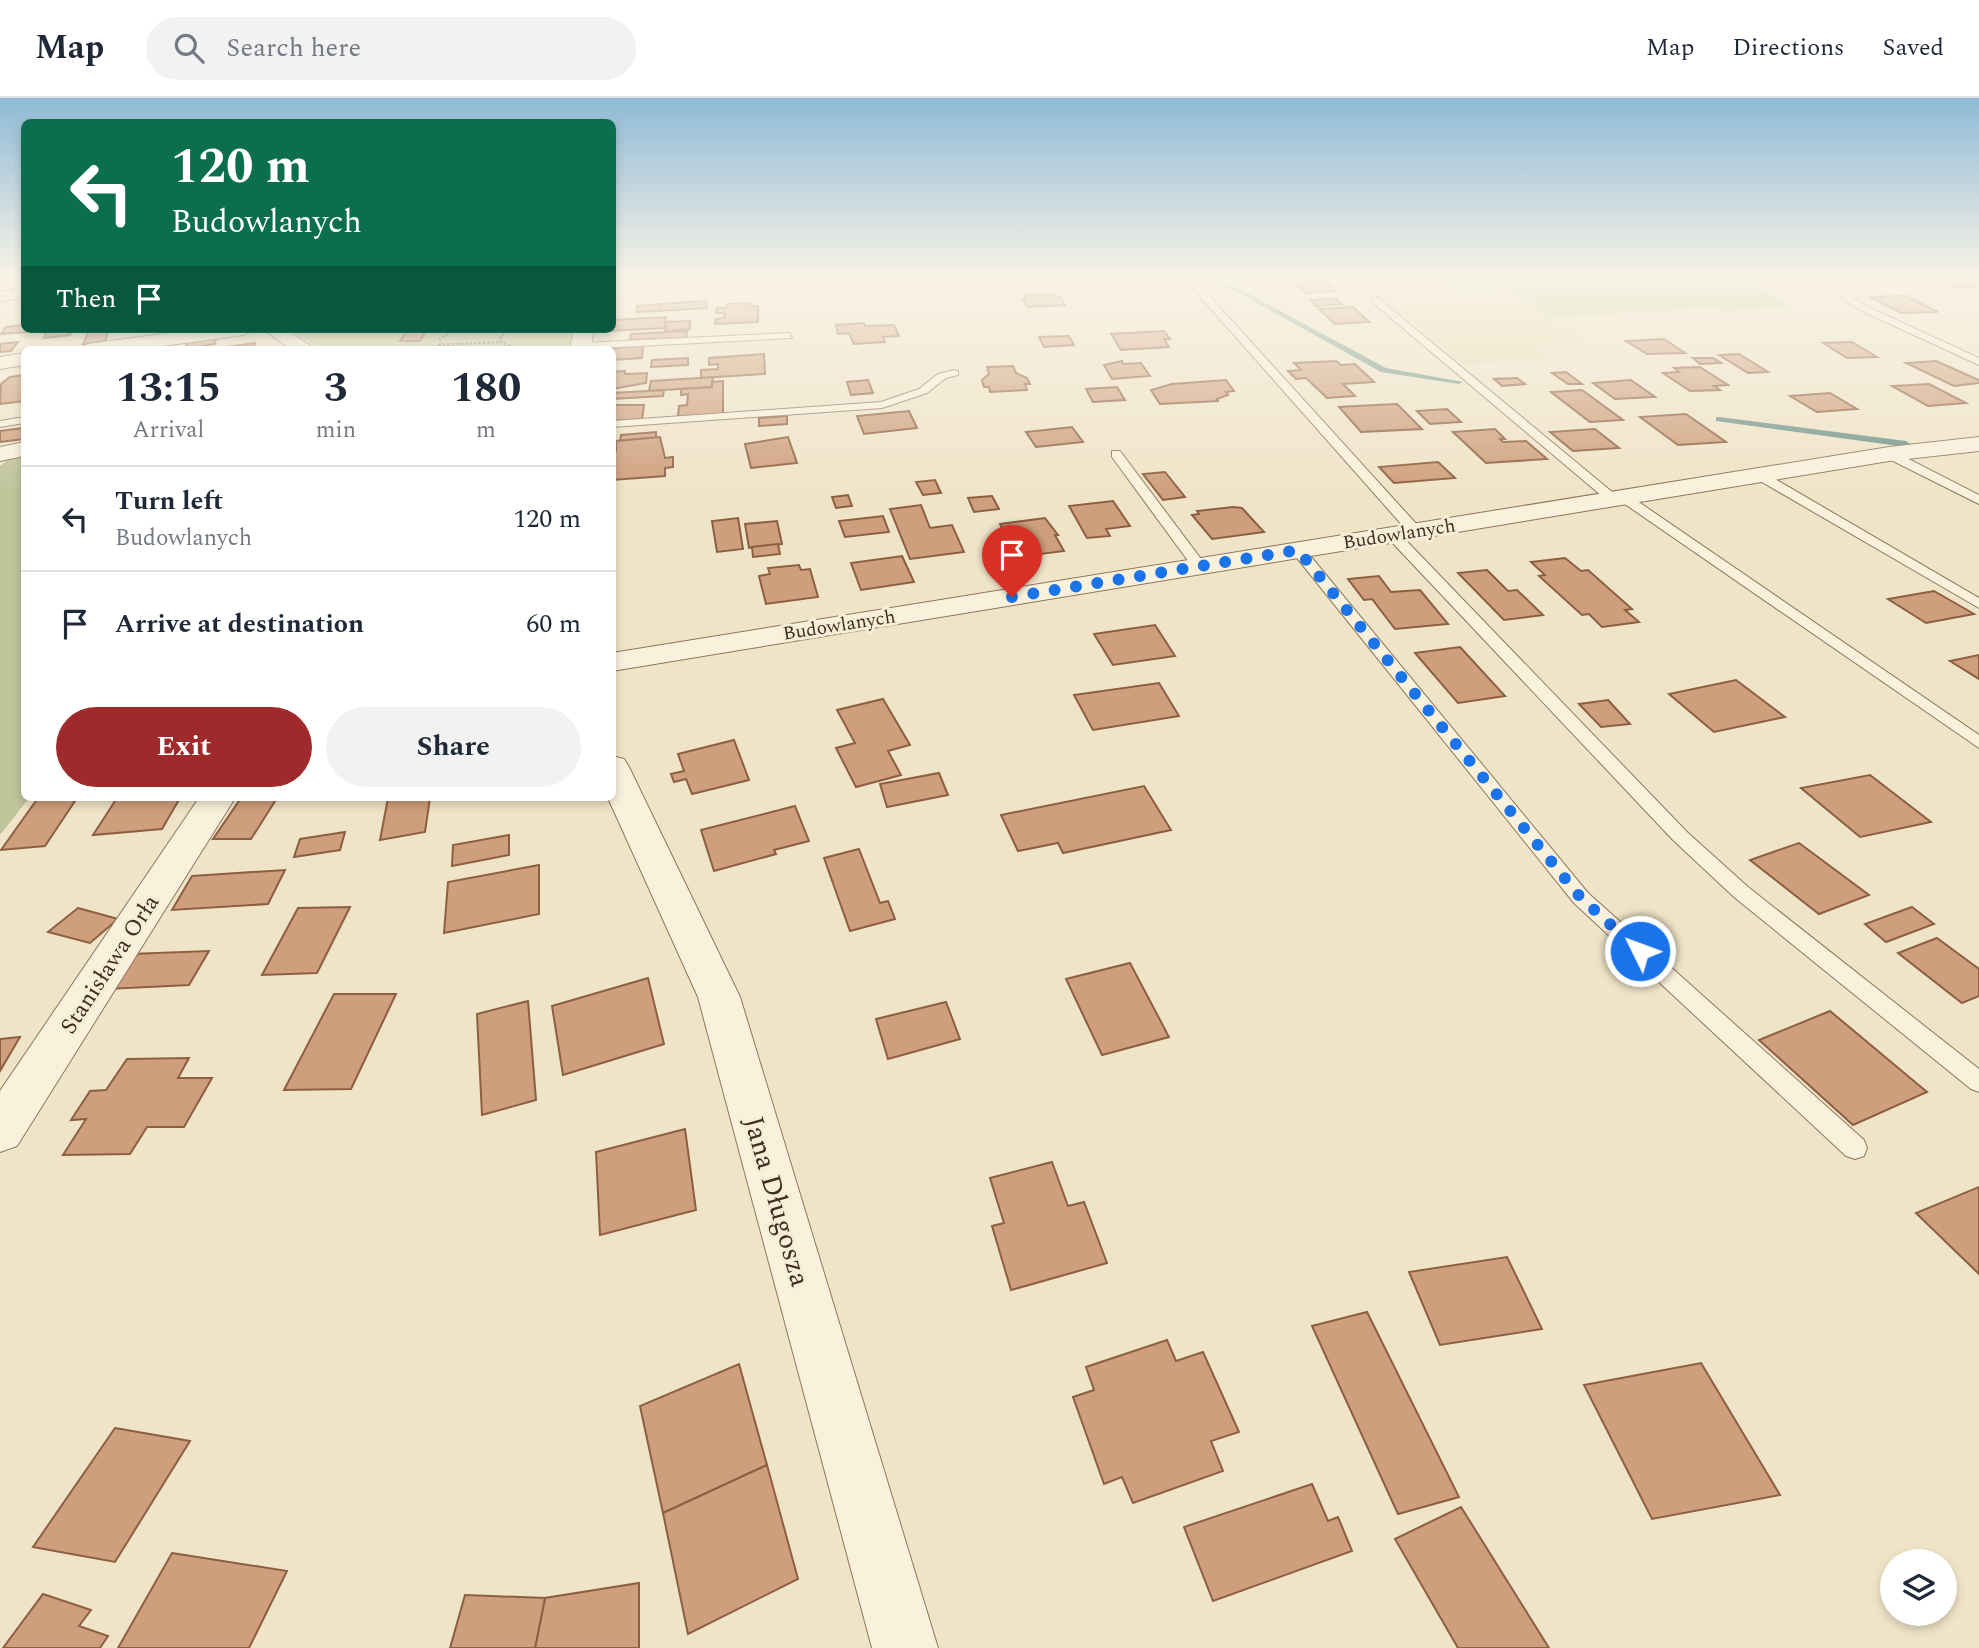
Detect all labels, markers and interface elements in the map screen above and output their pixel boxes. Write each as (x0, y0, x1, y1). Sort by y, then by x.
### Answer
search box (146, 17, 636, 80)
text: Map (35, 23, 104, 73)
text: Search here (226, 28, 361, 68)
icon: search (170, 29, 208, 67)
text: Map (1646, 30, 1694, 66)
text: Directions (1732, 30, 1844, 66)
text: Saved (1882, 30, 1944, 66)
text: 120 m (171, 130, 310, 205)
icon: left (56, 147, 147, 238)
text: Budowlanych (171, 198, 362, 247)
text: Then (56, 279, 116, 319)
icon: arrive (130, 280, 168, 318)
text: 13:15 (116, 357, 221, 420)
text: 3 (324, 357, 348, 420)
text: 180 (451, 357, 521, 420)
text: Arrival (133, 413, 204, 448)
text: min (316, 413, 356, 448)
text: m (476, 413, 496, 448)
text: Turn left (115, 481, 223, 521)
text: 120 m (513, 499, 581, 539)
icon: left (56, 500, 94, 538)
street label: Budowlanych (1341, 511, 1457, 558)
text: Budowlanych (115, 521, 252, 556)
pin (982, 525, 1042, 597)
icon: arrive (993, 536, 1031, 574)
street label: Budowlanych (781, 602, 897, 649)
text: Arrive at destination (115, 604, 364, 644)
text: 60 m (526, 604, 581, 644)
icon: arrive (56, 605, 94, 643)
button: Exit (56, 707, 312, 787)
button: Share (326, 707, 581, 787)
street label: Stanisława Orła (52, 888, 169, 1042)
position arrow (1603, 914, 1677, 988)
street label: Jana Długosza (732, 1111, 821, 1292)
map controls (1880, 1549, 1957, 1626)
button: layers (1880, 1549, 1957, 1626)

